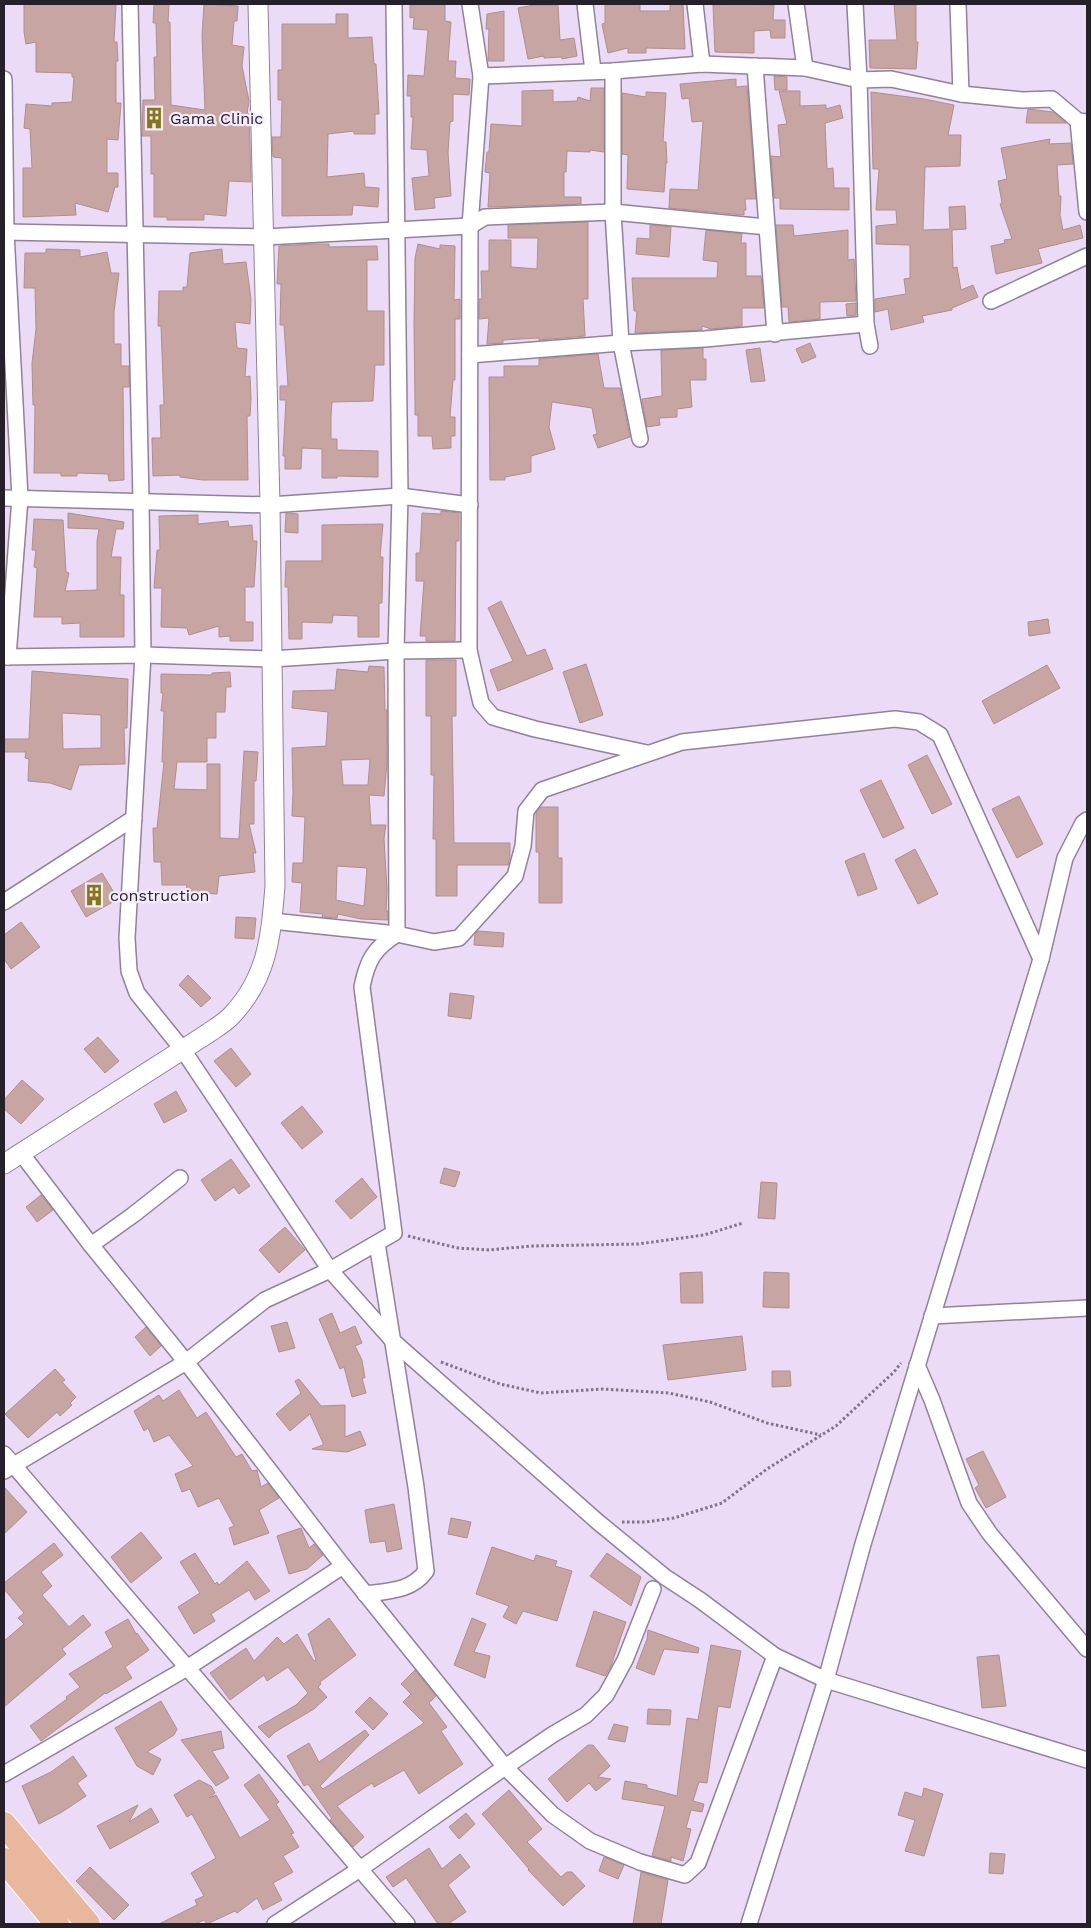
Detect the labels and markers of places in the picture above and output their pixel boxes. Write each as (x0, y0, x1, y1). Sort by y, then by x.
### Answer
building icon: Gama Clinic (141, 105, 167, 131)
place label: Gama Clinic (170, 109, 263, 128)
building icon: construction (81, 882, 107, 908)
place label: construction (110, 886, 209, 905)

